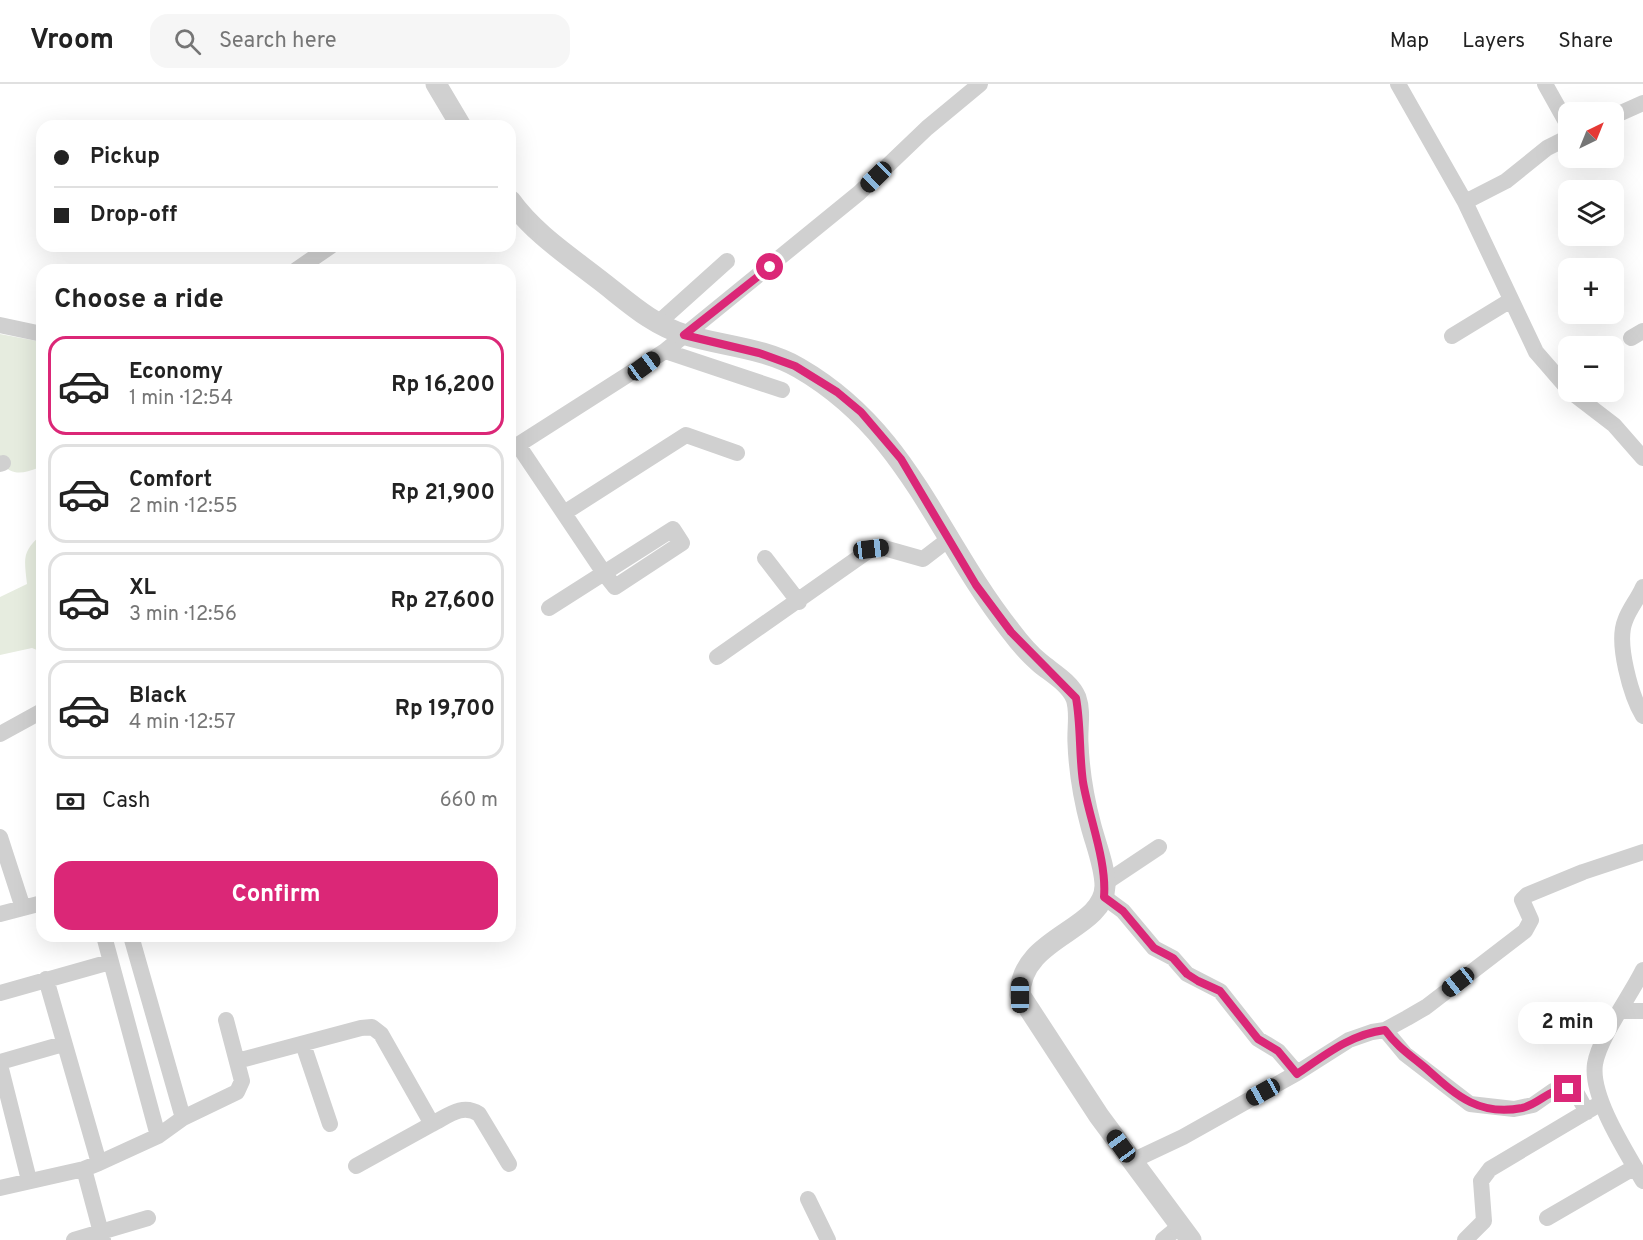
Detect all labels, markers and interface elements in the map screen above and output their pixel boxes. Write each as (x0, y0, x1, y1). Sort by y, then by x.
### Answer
search box (150, 14, 570, 68)
text: Vroom (30, 23, 114, 59)
icon: search (171, 25, 204, 58)
text: Search here (219, 28, 337, 55)
text: Map (1390, 28, 1429, 55)
text: Layers (1462, 28, 1525, 55)
text: Share (1558, 28, 1613, 55)
north arrow (1558, 102, 1624, 168)
map controls (1558, 102, 1624, 402)
text: Pickup (90, 144, 160, 171)
car (857, 158, 895, 196)
button: layers (1558, 180, 1624, 246)
text: Drop-off (90, 202, 177, 229)
route start (756, 253, 783, 280)
button: + (1558, 258, 1624, 324)
text: Choose a ride (54, 283, 224, 317)
button: − (1558, 336, 1624, 402)
car (624, 348, 664, 384)
icon: car (57, 359, 111, 413)
text: Economy (129, 359, 223, 386)
text: Rp 16,200 (391, 372, 495, 399)
text: 1 min · 12:54 (129, 386, 233, 412)
icon: car (57, 467, 111, 521)
text: Comfort (129, 467, 212, 494)
text: Rp 21,900 (391, 480, 495, 507)
text: 2 min · 12:55 (129, 494, 238, 520)
car (852, 538, 890, 560)
icon: car (57, 575, 111, 629)
text: XL (129, 575, 156, 602)
text: Rp 27,600 (390, 588, 495, 615)
text: 3 min · 12:56 (129, 602, 237, 628)
icon: car (57, 683, 111, 737)
text: Black (129, 683, 187, 710)
text: Rp 19,700 (395, 696, 495, 723)
text: 4 min · 12:57 (129, 710, 236, 736)
icon: cash (54, 785, 87, 818)
text: Cash (102, 788, 151, 815)
text: 660 m (440, 788, 498, 814)
button: Confirm (54, 861, 498, 930)
car (1438, 964, 1478, 1000)
car (1011, 977, 1029, 1013)
callout: 2 min (1518, 1002, 1618, 1044)
text: 2 min (1541, 1010, 1594, 1036)
car (1243, 1075, 1283, 1109)
route end (1554, 1075, 1581, 1102)
car (1103, 1126, 1139, 1166)

